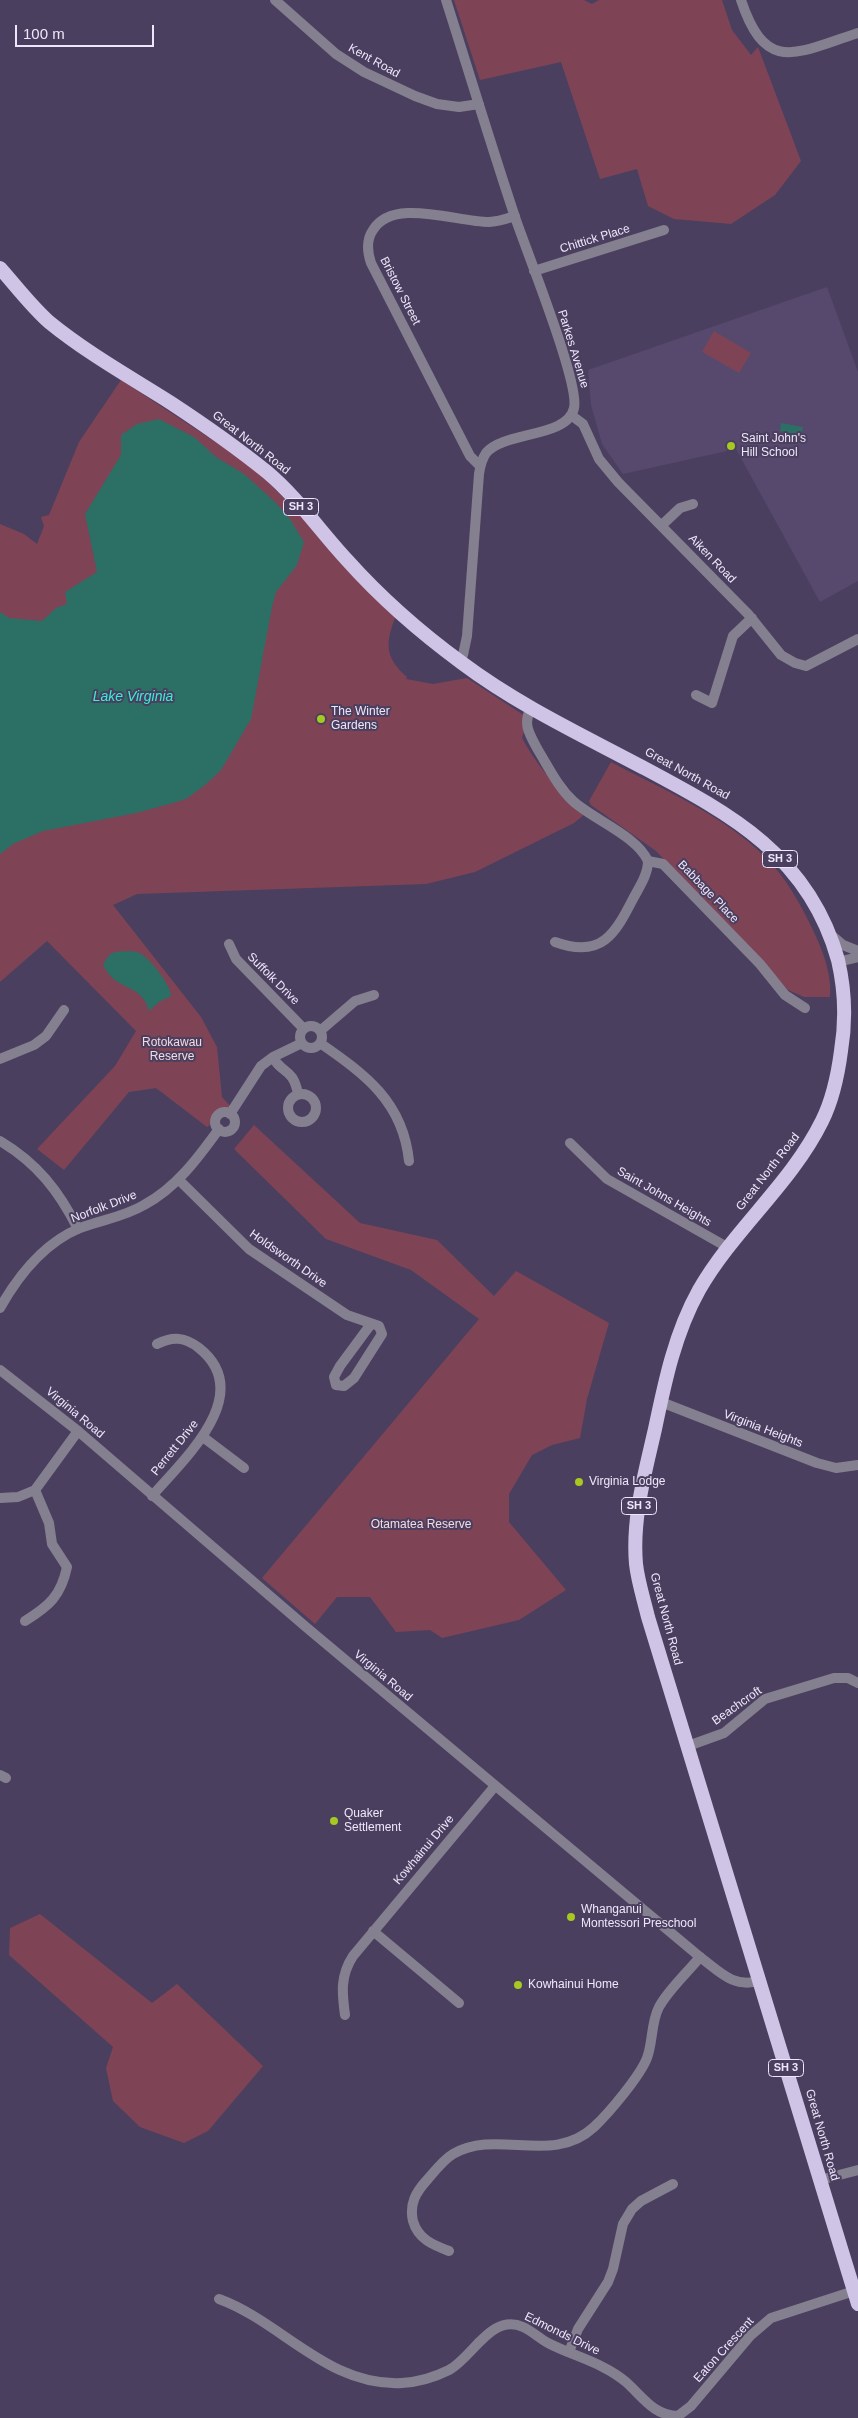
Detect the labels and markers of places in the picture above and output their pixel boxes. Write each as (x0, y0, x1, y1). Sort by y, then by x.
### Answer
place label: Saint John's Hill School (741, 432, 806, 460)
marker: Saint John's Hill School (725, 440, 737, 452)
place label: The Winter Gardens (331, 705, 390, 733)
marker: The Winter Gardens (315, 713, 327, 725)
place label: Virginia Lodge (589, 1475, 666, 1489)
marker: Virginia Lodge (573, 1476, 585, 1488)
place label: Quaker Settlement (344, 1807, 401, 1835)
marker: Quaker Settlement (328, 1815, 340, 1827)
place label: Whanganui Montessori Preschool (581, 1903, 696, 1931)
marker: Whanganui Montessori Preschool (565, 1911, 577, 1923)
place label: Kowhainui Home (528, 1978, 619, 1992)
marker: Kowhainui Home (512, 1979, 524, 1991)

